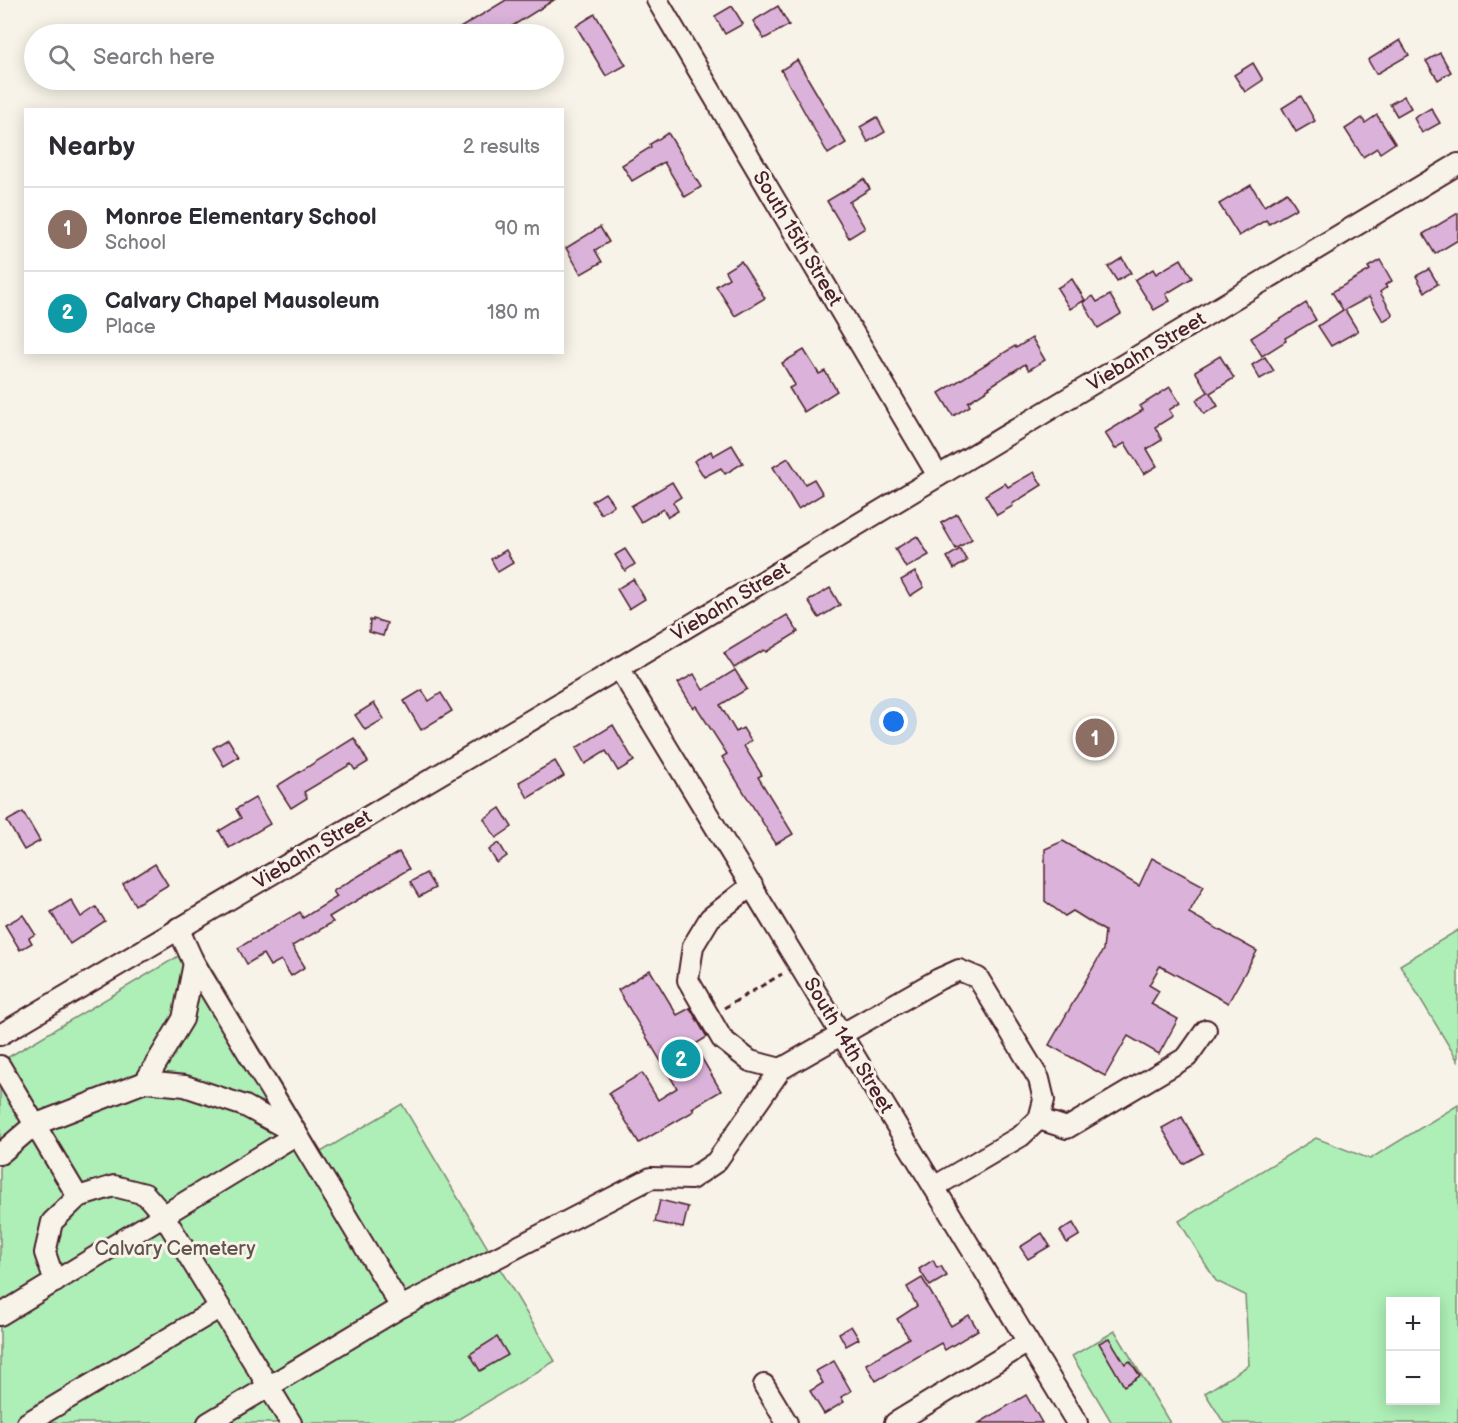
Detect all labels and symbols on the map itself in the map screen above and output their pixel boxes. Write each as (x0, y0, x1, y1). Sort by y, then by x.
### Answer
street label: South 15th Street (747, 167, 847, 310)
street label: Viebahn Street (1083, 307, 1210, 397)
street label: Viebahn Street (667, 557, 794, 647)
your location (879, 707, 908, 736)
pin: 1 (1076, 716, 1114, 760)
street label: Viebahn Street (249, 805, 376, 895)
street label: South 14th Street (798, 973, 898, 1118)
pin: 2 (662, 1036, 700, 1082)
park label: Calvary Cemetery (94, 1237, 256, 1261)

